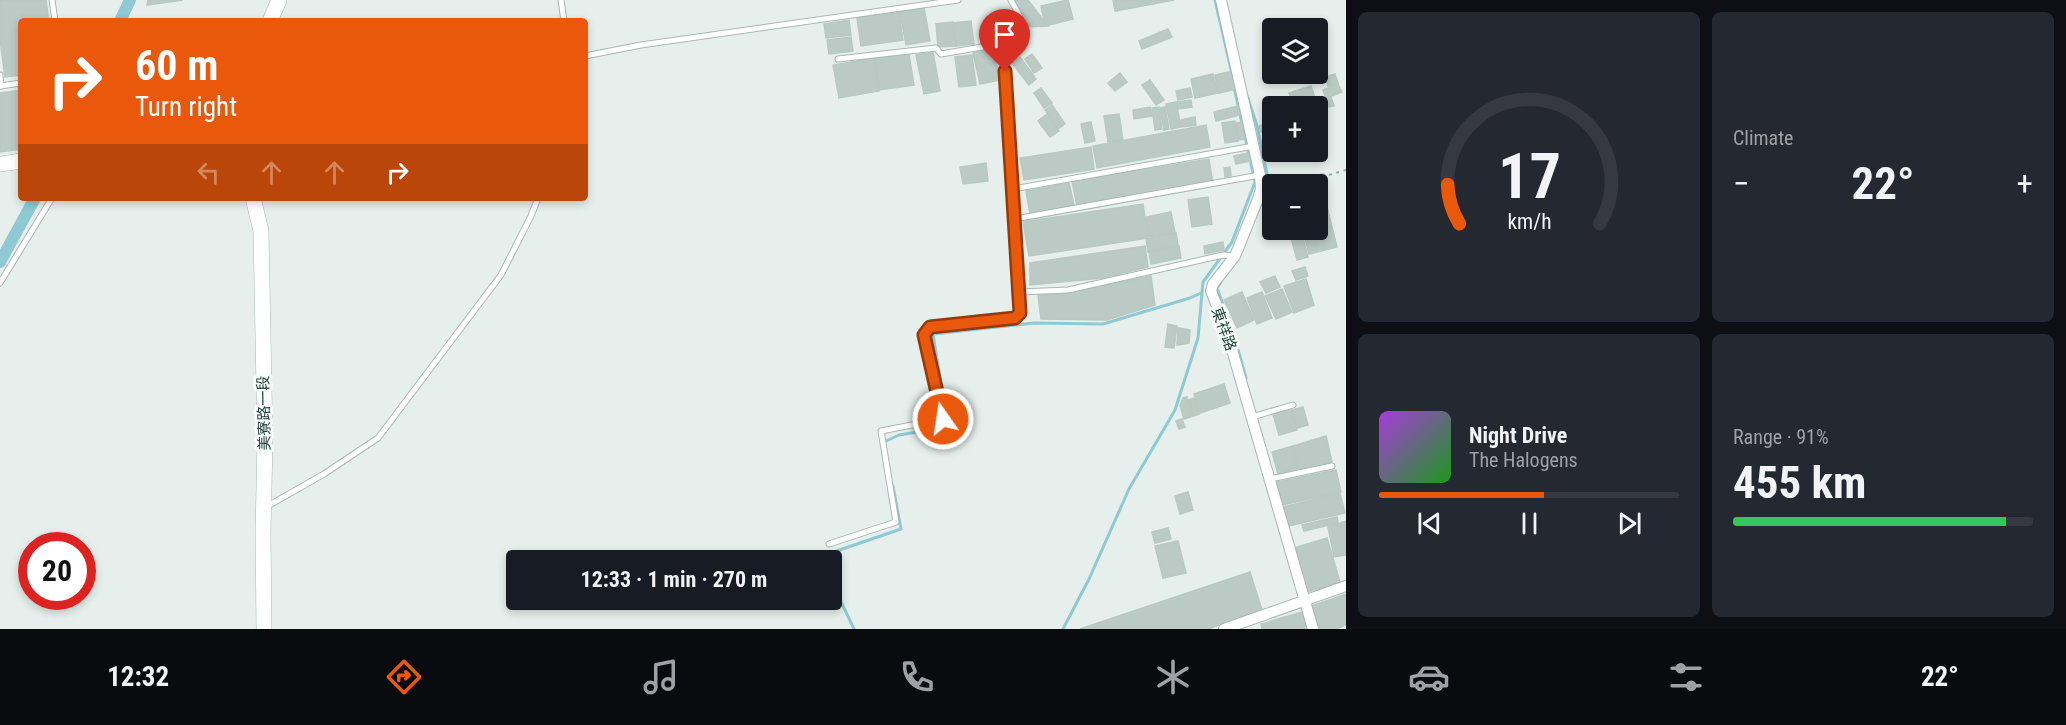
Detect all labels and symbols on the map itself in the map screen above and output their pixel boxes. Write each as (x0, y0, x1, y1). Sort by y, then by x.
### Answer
pin (979, 9, 1030, 71)
street label: 東祥路 (1208, 305, 1240, 353)
street label: 美寮路一段 (254, 375, 274, 451)
position arrow (911, 387, 975, 451)
speed limit sign: 20 (18, 532, 96, 610)

